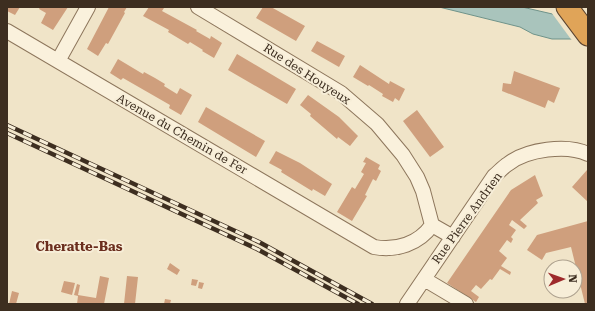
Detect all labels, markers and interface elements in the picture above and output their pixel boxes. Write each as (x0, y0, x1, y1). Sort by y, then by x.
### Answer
street label: Rue des Houyeux (261, 41, 353, 107)
street label: Avenue du Chemin de Fer (114, 91, 250, 177)
street label: Rue Pierre Andrien (429, 169, 505, 266)
district label: Cheratte-Bas (36, 239, 123, 254)
north arrow (543, 259, 583, 299)
text: N (566, 274, 579, 284)

